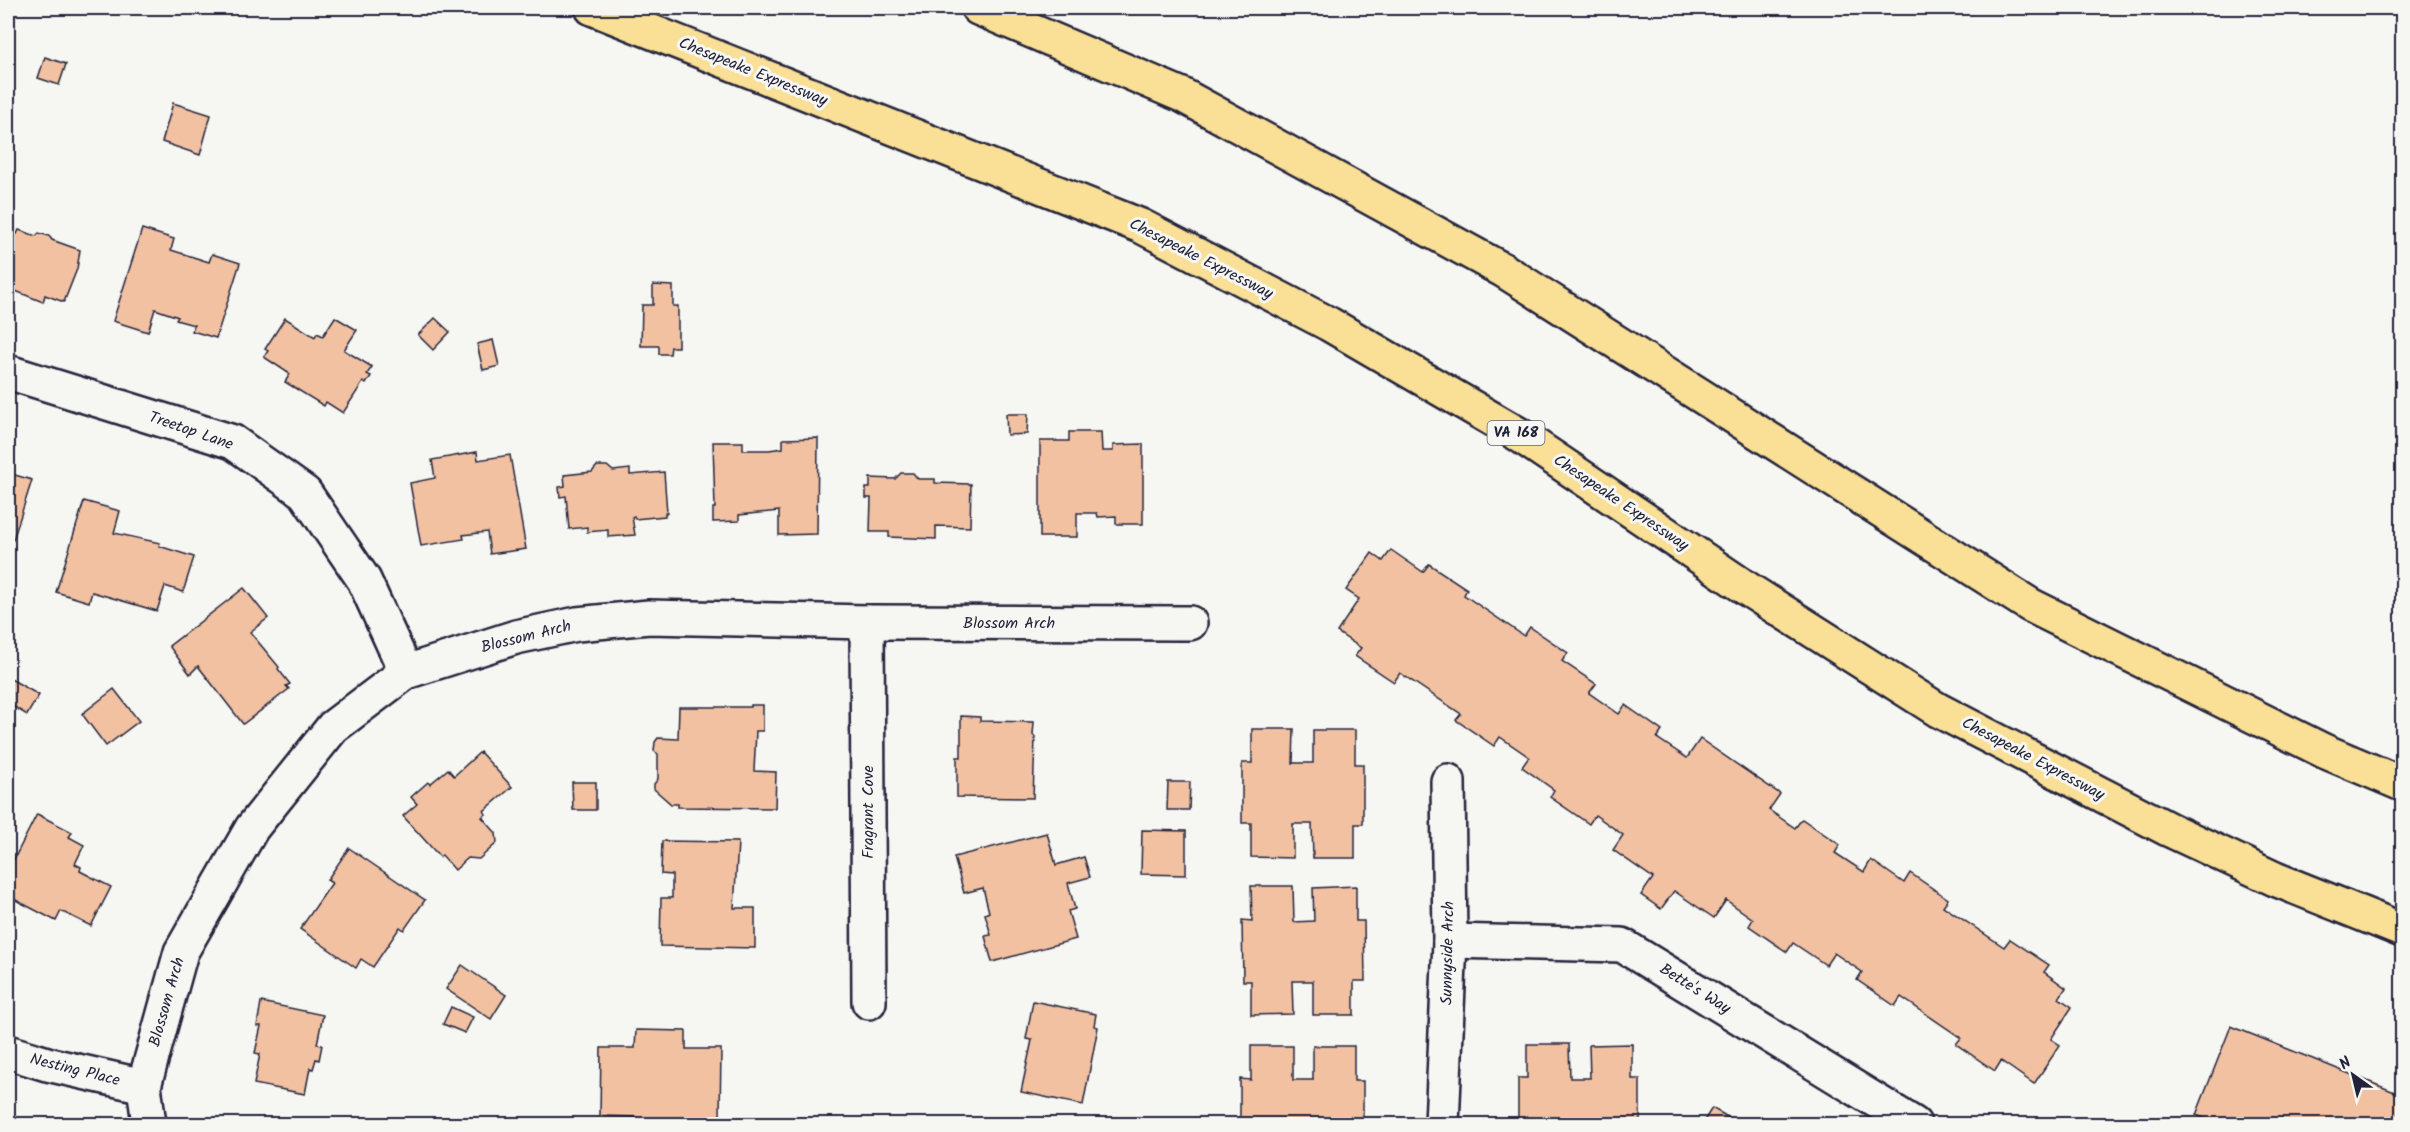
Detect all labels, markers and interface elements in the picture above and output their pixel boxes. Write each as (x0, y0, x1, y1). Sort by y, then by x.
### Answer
street label: Chesapeake Expressway (675, 31, 832, 114)
street label: Chesapeake Expressway (1125, 212, 1278, 306)
street label: Treetop Lane (145, 405, 237, 457)
road number: VA 168 (1488, 421, 1544, 445)
street label: Chesapeake Expressway (1548, 448, 1694, 558)
street label: Blossom Arch (963, 611, 1055, 636)
street label: Blossom Arch (478, 614, 574, 660)
street label: Chesapeake Expressway (1957, 711, 2109, 808)
street label: Fragrant Cove (856, 765, 881, 859)
street label: Sunnyside Arch (1435, 901, 1461, 1005)
street label: Blossom Arch (142, 954, 192, 1050)
street label: Bette's Way (1654, 957, 1736, 1021)
north arrow (2323, 1045, 2383, 1105)
street label: Nesting Place (27, 1047, 123, 1093)
text: N (2334, 1051, 2357, 1077)

